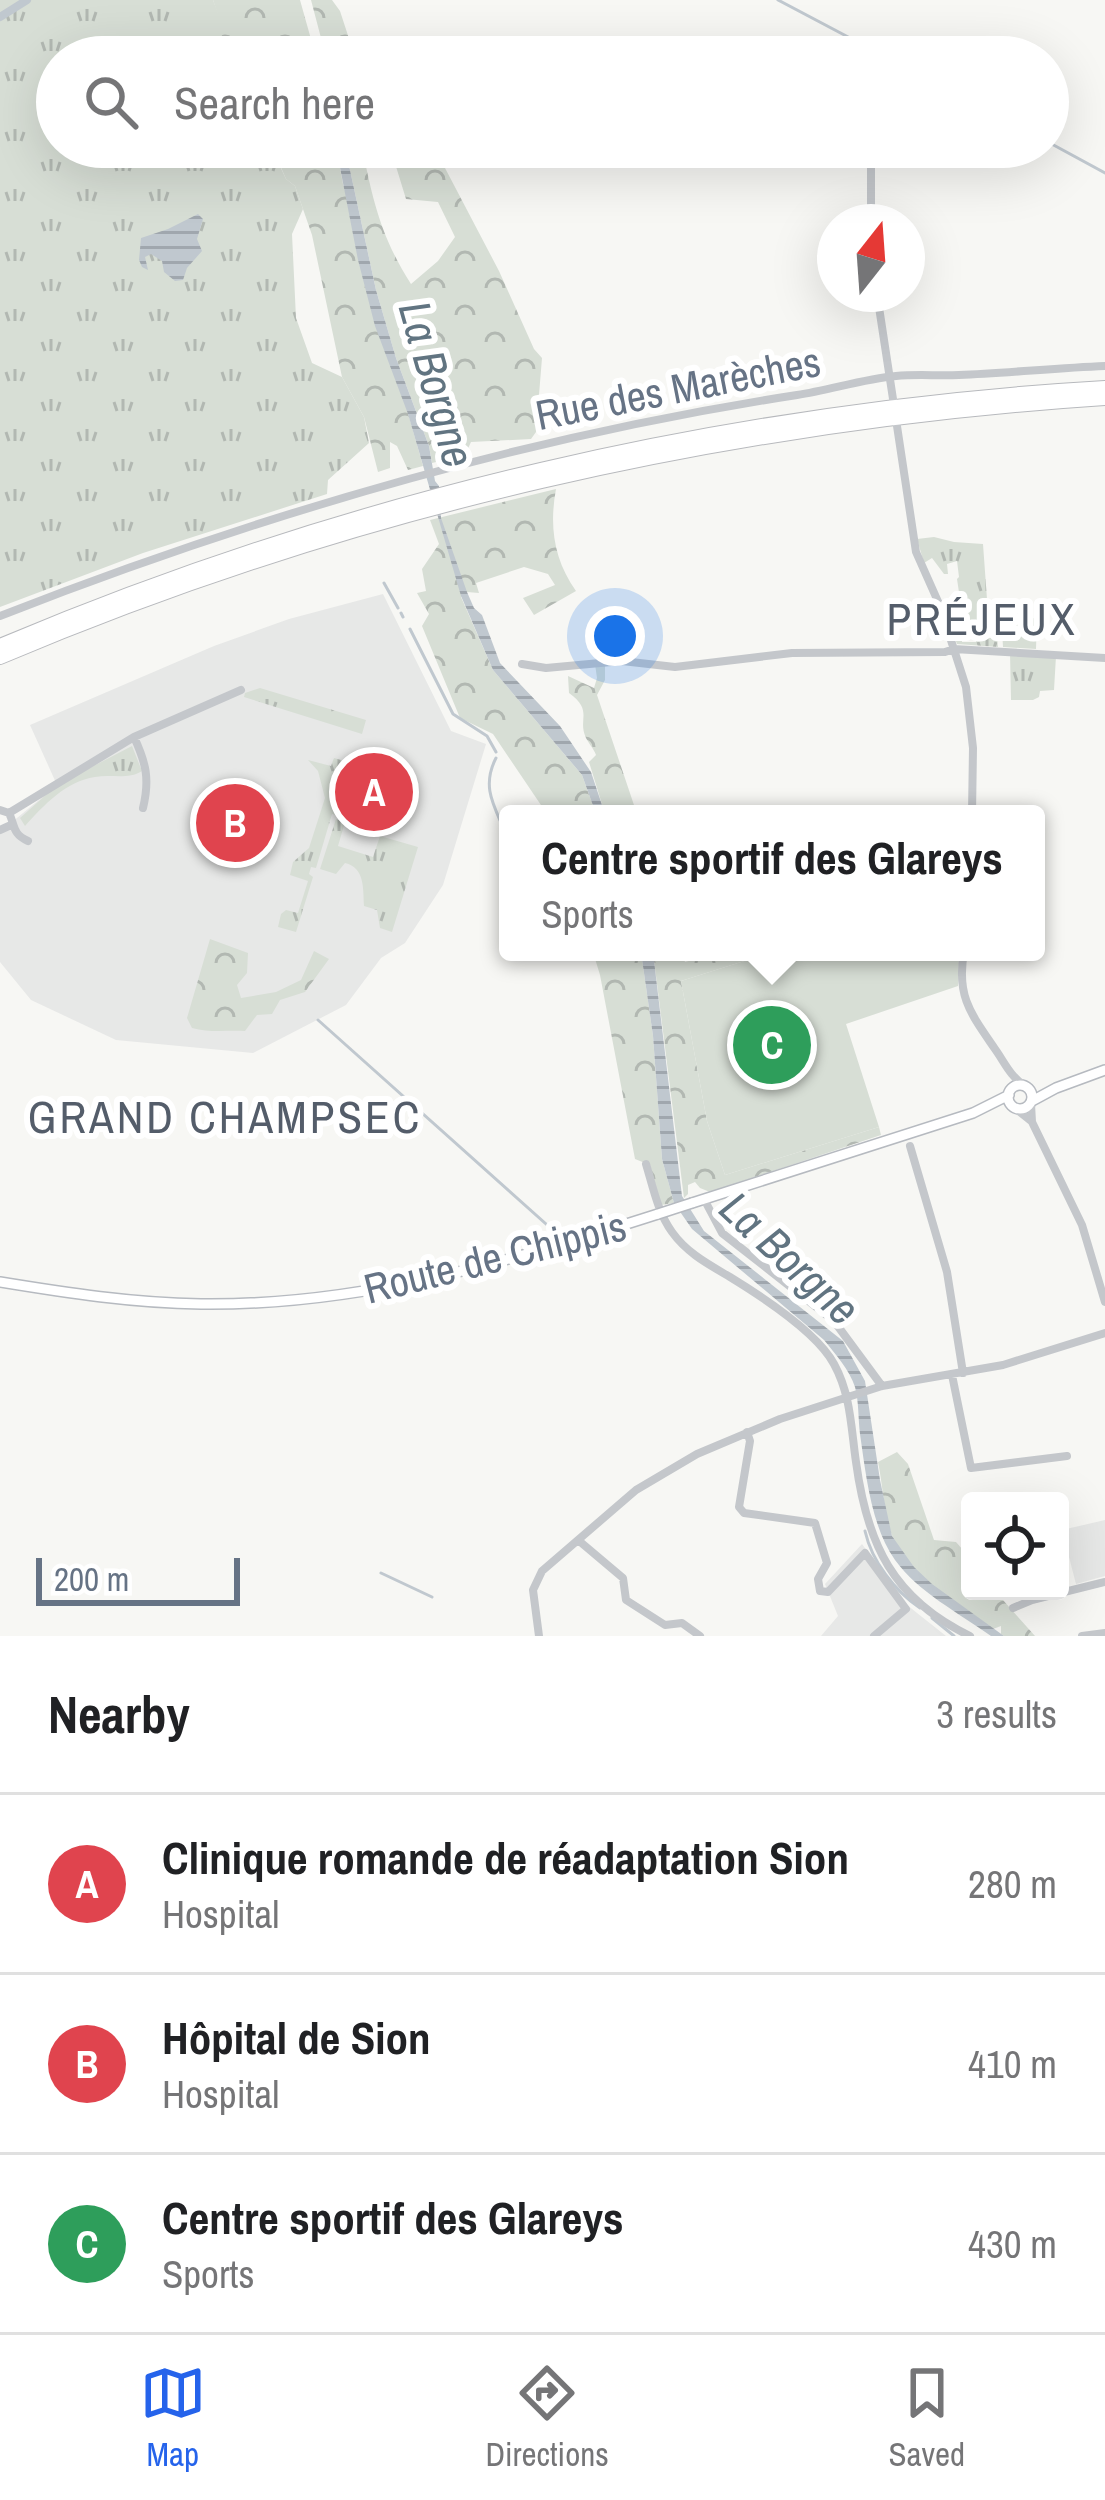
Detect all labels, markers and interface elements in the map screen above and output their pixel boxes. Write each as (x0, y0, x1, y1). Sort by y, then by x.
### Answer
search box (36, 36, 1069, 168)
icon: search (78, 69, 144, 135)
text: Search here (174, 72, 375, 133)
north arrow (817, 204, 925, 312)
water label: La Borgne (385, 294, 490, 474)
street label: Rue des Marèches (531, 333, 825, 443)
district label: PRÉJEUX (886, 588, 1078, 649)
your location (585, 606, 645, 666)
pin: A (335, 747, 413, 837)
pin: B (196, 778, 274, 868)
popup (499, 805, 1045, 961)
text: Centre sportif des Glareys (541, 827, 1003, 888)
text: Sports (541, 888, 634, 940)
pin: C (733, 1000, 811, 1090)
district label: GRAND CHAMPSEC (28, 1086, 422, 1147)
water label: La Borgne (707, 1177, 873, 1338)
street label: Route de Chippis (358, 1197, 632, 1317)
map controls (961, 1492, 1069, 1600)
button: locate (961, 1492, 1069, 1600)
scale bar (36, 1552, 240, 1605)
text: 200 m (54, 1557, 129, 1601)
text: Nearby (48, 1680, 190, 1749)
text: 3 results (936, 1688, 1057, 1740)
text: Clinique romande de réadaptation Sion (162, 1827, 849, 1888)
text: A (75, 1858, 99, 1910)
text: 280 m (968, 1858, 1057, 1910)
text: Hospital (162, 1888, 279, 1940)
text: Hôpital de Sion (162, 2007, 431, 2068)
text: B (75, 2038, 99, 2090)
text: 410 m (968, 2038, 1057, 2090)
text: Hospital (162, 2068, 279, 2120)
text: Centre sportif des Glareys (162, 2187, 623, 2248)
text: C (75, 2218, 99, 2270)
text: 430 m (968, 2218, 1057, 2270)
text: Sports (162, 2248, 254, 2300)
tab: Map (140, 2360, 206, 2476)
tab: Directions (485, 2360, 609, 2476)
tab: Saved (888, 2360, 965, 2476)

